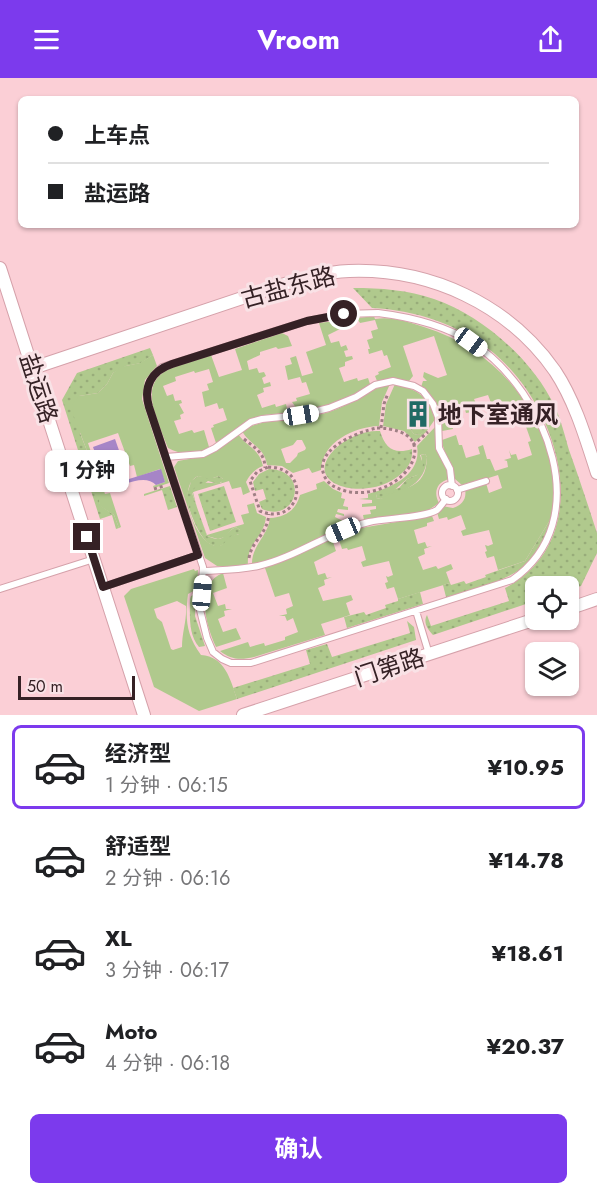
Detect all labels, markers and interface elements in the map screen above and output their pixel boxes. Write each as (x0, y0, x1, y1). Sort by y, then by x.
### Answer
text: Vroom (257, 20, 340, 59)
icon: menu (30, 23, 63, 56)
icon: share (534, 23, 567, 56)
text: 上车点 (84, 119, 150, 151)
text: 盐运路 (84, 177, 150, 209)
street label: 古盐东路 (237, 258, 339, 316)
route start (330, 300, 357, 327)
car (451, 324, 491, 360)
street label: 盐运路 (11, 348, 67, 428)
place label: 地下室通风 (438, 397, 558, 432)
building icon: 地下室通风 (403, 399, 433, 429)
car (282, 403, 320, 427)
callout: 1 分钟 (45, 450, 129, 492)
text: 1 分钟 (59, 456, 115, 485)
car (323, 515, 363, 545)
route end (73, 523, 100, 550)
car (191, 574, 213, 612)
map controls (525, 576, 579, 696)
button: locate (525, 576, 579, 630)
street label: 门第路 (349, 639, 429, 695)
button: layers (525, 642, 579, 696)
scale bar (18, 673, 135, 700)
text: 50 m (27, 675, 63, 698)
text: 经济型 (105, 737, 171, 769)
icon: car (33, 740, 87, 794)
text: ¥10.95 (488, 751, 564, 783)
text: 1 分钟 · 06:15 (105, 771, 228, 800)
text: 舒适型 (105, 830, 171, 862)
icon: car (33, 833, 87, 887)
text: ¥14.78 (489, 844, 564, 876)
text: 2 分钟 · 06:16 (105, 864, 230, 893)
text: XL (105, 922, 132, 954)
icon: car (33, 926, 87, 980)
text: ¥18.61 (492, 937, 564, 969)
text: 3 分钟 · 06:17 (105, 956, 229, 985)
text: Moto (105, 1015, 158, 1047)
icon: car (33, 1019, 87, 1073)
text: ¥20.37 (487, 1030, 564, 1062)
text: 4 分钟 · 06:18 (105, 1049, 230, 1078)
button: 确认 (30, 1114, 567, 1183)

